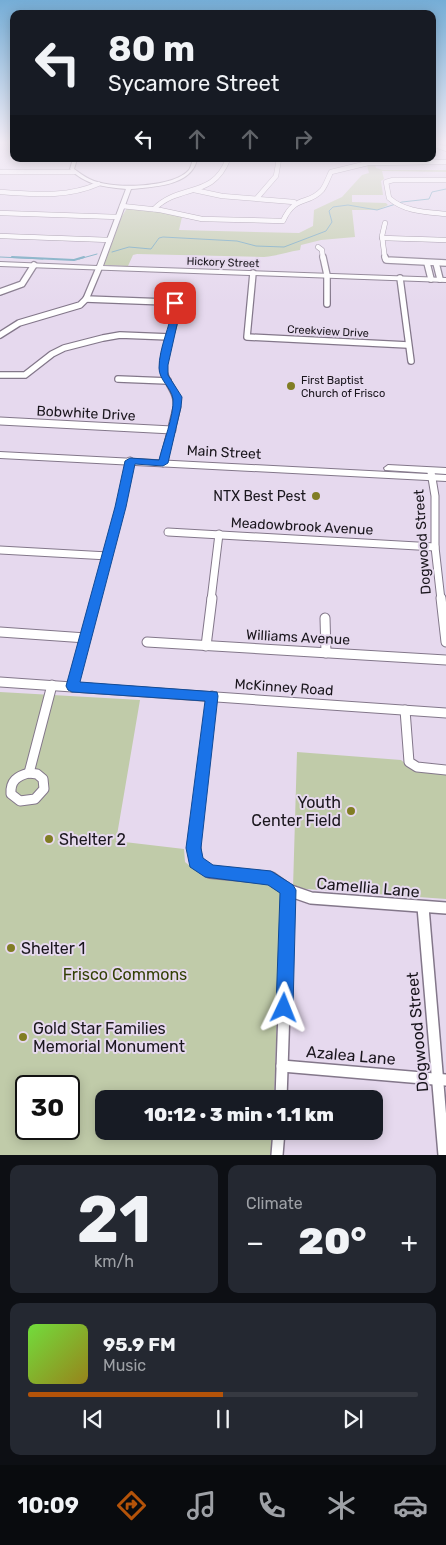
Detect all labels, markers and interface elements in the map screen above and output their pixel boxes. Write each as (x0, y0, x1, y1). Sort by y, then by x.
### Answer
text: 80 m (108, 28, 195, 70)
icon: left (25, 30, 90, 95)
text: Sycamore Street (108, 70, 279, 97)
icon: left (130, 125, 158, 153)
icon: ahead (183, 125, 211, 153)
icon: ahead (236, 125, 264, 153)
icon: right (289, 125, 317, 153)
street label: Hickory Street (186, 255, 260, 270)
pin (154, 282, 196, 324)
icon: arrive (161, 289, 189, 317)
street label: Creekview Drive (287, 323, 369, 340)
place label: First Baptist Church of Frisco (301, 374, 385, 400)
marker: First Baptist Church of Frisco (285, 380, 297, 392)
street label: Bobwhite Drive (36, 402, 136, 425)
street label: Main Street (186, 442, 262, 463)
place label: NTX Best Pest (213, 488, 307, 505)
street label: Dogwood Street (410, 488, 435, 595)
marker: NTX Best Pest (310, 490, 322, 502)
street label: Meadowbrook Avenue (230, 514, 374, 539)
street label: Williams Avenue (245, 626, 351, 649)
street label: McKinney Road (234, 676, 334, 699)
place label: Youth Center Field (251, 793, 341, 830)
marker: Youth Center Field (345, 805, 357, 817)
place label: Shelter 2 (59, 830, 126, 849)
marker: Shelter 2 (43, 833, 55, 845)
street label: Camellia Lane (316, 874, 420, 901)
place label: Shelter 1 (21, 939, 85, 958)
marker: Shelter 1 (5, 942, 17, 954)
park label: Frisco Commons (63, 965, 187, 984)
street label: Dogwood Street (403, 971, 432, 1093)
position arrow (257, 981, 309, 1033)
place label: Gold Star Families Memorial Monument (33, 1019, 185, 1056)
marker: Gold Star Families Memorial Monument (17, 1031, 29, 1043)
street label: Azalea Lane (305, 1042, 397, 1069)
speed limit sign: 30 (15, 1075, 80, 1140)
text: 10:12 · 3 min · 1.1 km (144, 1103, 334, 1126)
text: 21 (77, 1181, 151, 1258)
text: Climate (246, 1194, 303, 1213)
text: 20° (298, 1218, 367, 1264)
text: − (246, 1226, 264, 1259)
text: + (401, 1226, 418, 1259)
text: km/h (94, 1252, 134, 1271)
text: 95.9 FM (103, 1333, 176, 1356)
text: Music (103, 1356, 146, 1375)
icon: previous (79, 1405, 107, 1433)
icon: pause (209, 1405, 237, 1433)
icon: next (339, 1405, 367, 1433)
icon: directions (114, 1488, 149, 1523)
icon: music (184, 1488, 219, 1523)
icon: phone (254, 1488, 289, 1523)
icon: climate (324, 1488, 359, 1523)
icon: car (393, 1488, 428, 1523)
text: 10:09 (17, 1492, 79, 1519)

